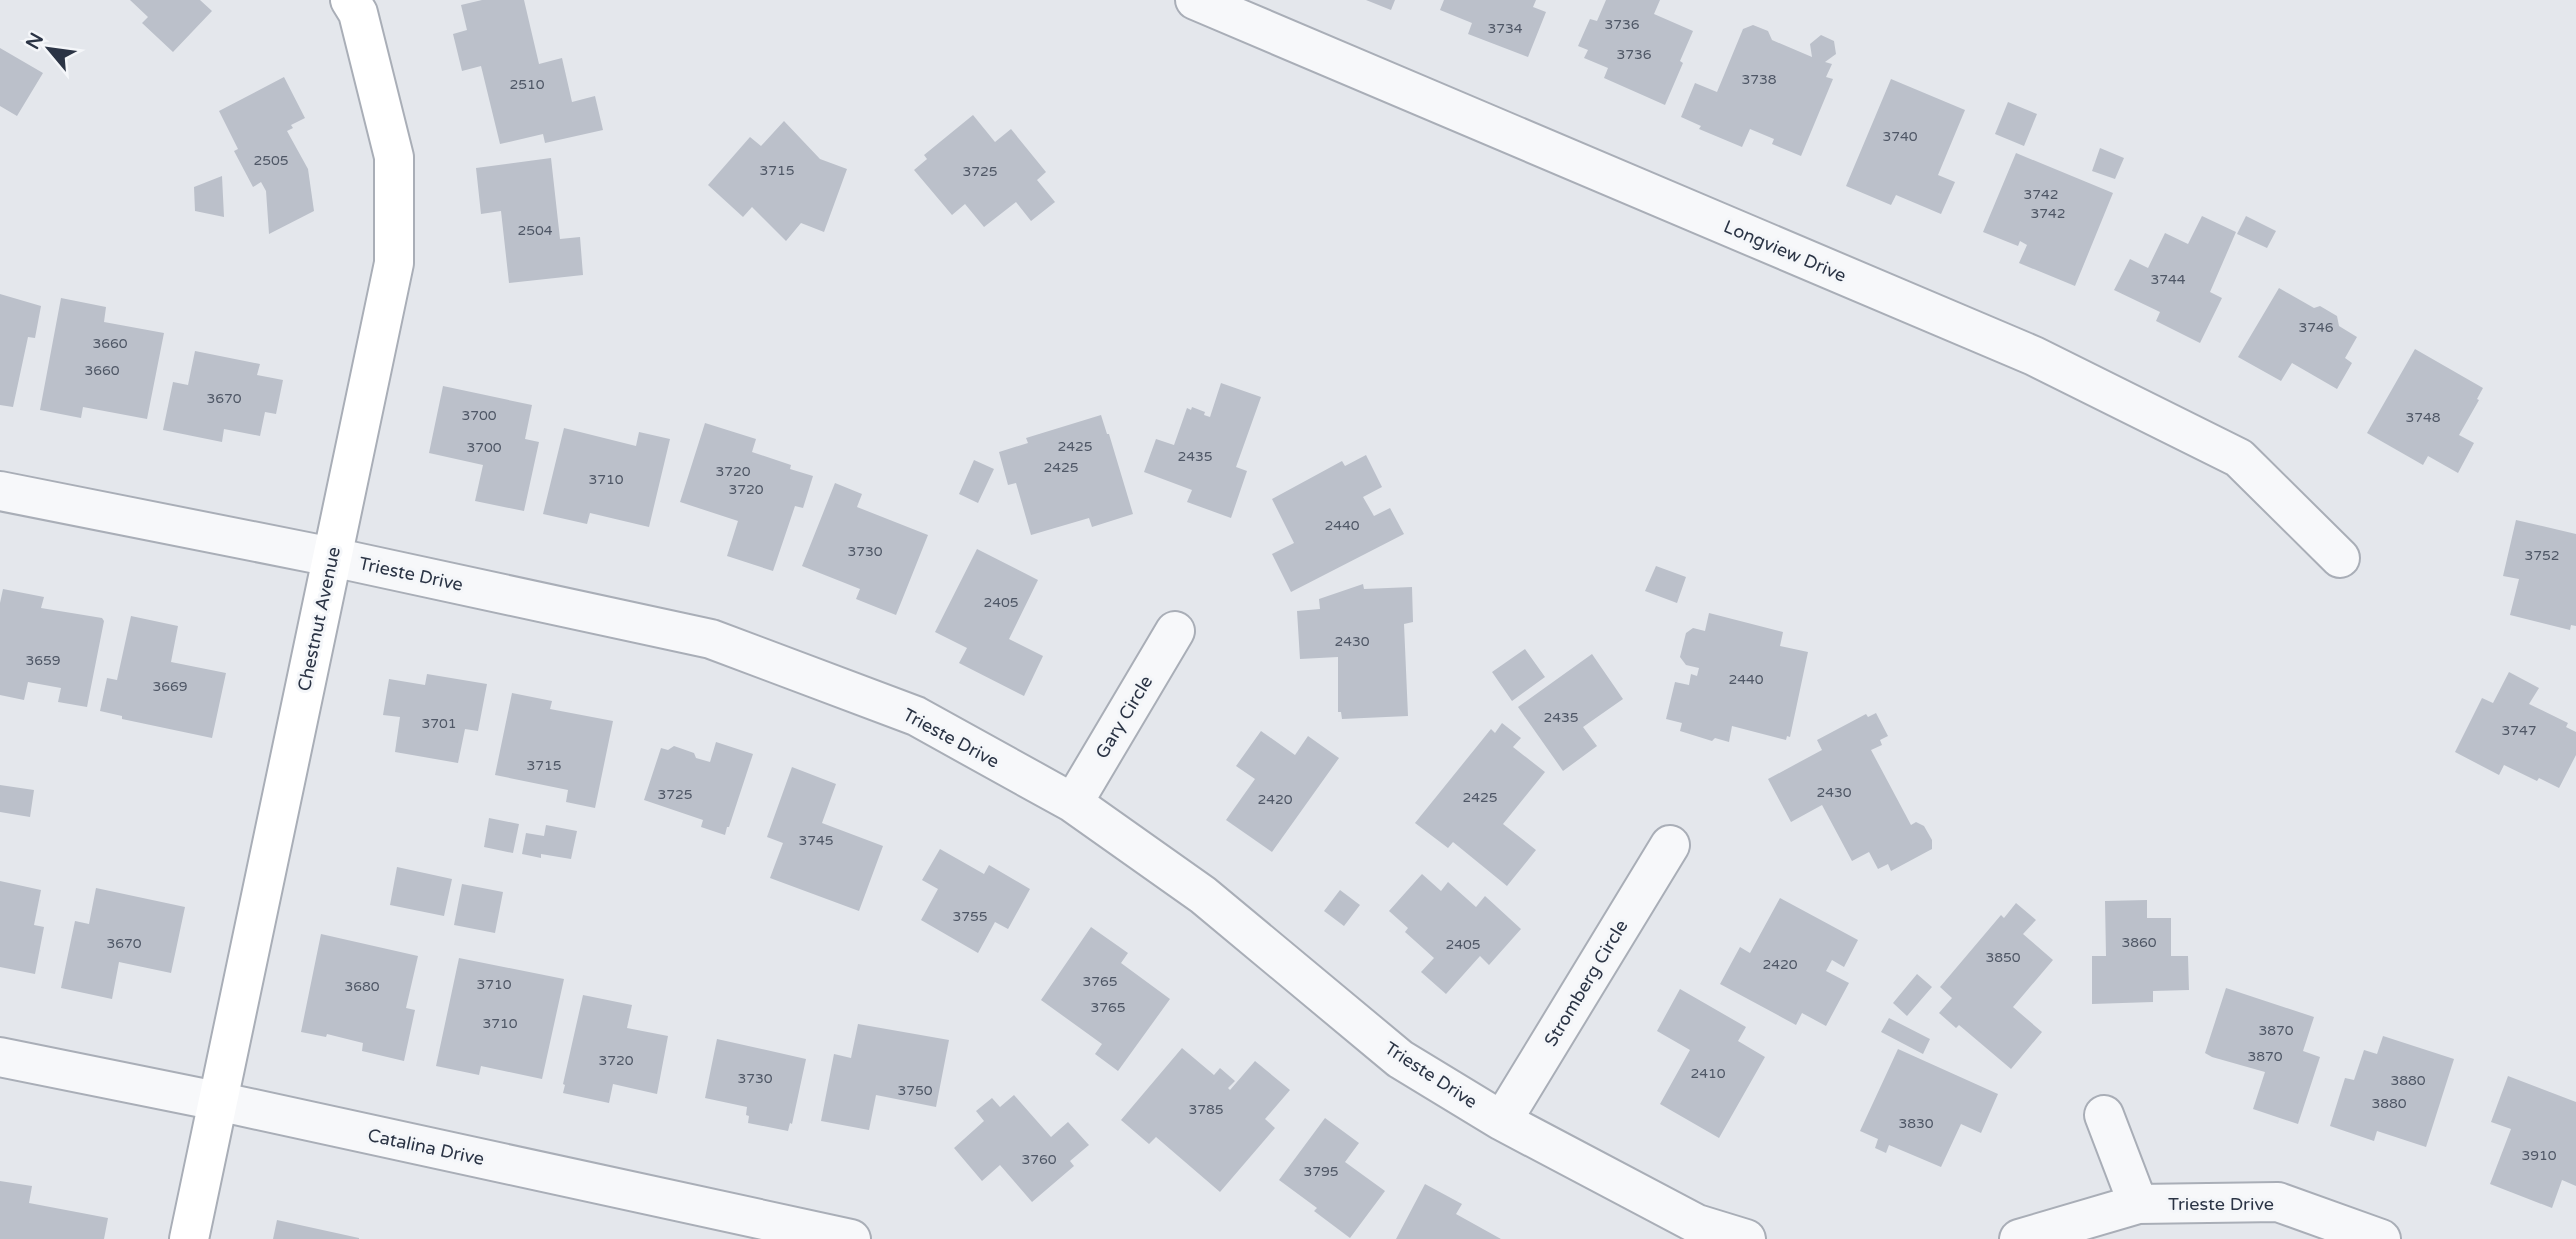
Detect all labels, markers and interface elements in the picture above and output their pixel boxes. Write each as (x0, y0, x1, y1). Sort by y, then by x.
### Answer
north arrow (14, 14, 84, 84)
house number: 3736 (1604, 16, 1640, 33)
house number: 3734 (1487, 20, 1523, 37)
text: N (22, 29, 48, 53)
house number: 3736 (1616, 46, 1652, 63)
house number: 3738 (1741, 71, 1777, 88)
house number: 2510 (509, 76, 545, 93)
house number: 3740 (1882, 128, 1918, 145)
house number: 2505 (253, 152, 289, 169)
house number: 3715 (759, 162, 795, 179)
house number: 3725 (962, 163, 998, 180)
house number: 3742 (2023, 186, 2059, 203)
house number: 3742 (2030, 205, 2066, 222)
street label: Longview Drive (1720, 215, 1850, 287)
house number: 2504 (517, 222, 553, 239)
house number: 3744 (2150, 271, 2186, 288)
house number: 3746 (2298, 319, 2334, 336)
house number: 3660 (92, 335, 128, 352)
house number: 3660 (84, 362, 120, 379)
house number: 3670 (206, 390, 242, 407)
house number: 3700 (461, 407, 497, 424)
house number: 3748 (2405, 409, 2441, 426)
house number: 2425 (1057, 438, 1093, 455)
house number: 3700 (466, 439, 502, 456)
house number: 2435 (1177, 448, 1213, 465)
house number: 2425 (1043, 459, 1079, 476)
house number: 3720 (715, 463, 751, 480)
house number: 3710 (588, 471, 624, 488)
house number: 3720 (728, 481, 764, 498)
house number: 2440 (1324, 517, 1360, 534)
house number: 3730 (847, 543, 883, 560)
street label: Chestnut Avenue (293, 545, 345, 693)
house number: 3752 (2524, 547, 2560, 564)
street label: Trieste Drive (357, 552, 465, 596)
house number: 2405 (983, 594, 1019, 611)
house number: 2430 (1334, 633, 1370, 650)
house number: 3659 (25, 652, 61, 669)
house number: 2440 (1728, 671, 1764, 688)
street label: Gary Circle (1091, 672, 1157, 762)
house number: 3669 (152, 678, 188, 695)
street label: Trieste Drive (899, 703, 1003, 773)
house number: 2435 (1543, 709, 1579, 726)
house number: 3701 (421, 715, 457, 732)
house number: 3747 (2501, 722, 2537, 739)
house number: 3715 (526, 757, 562, 774)
house number: 2430 (1816, 784, 1852, 801)
house number: 3725 (657, 786, 693, 803)
house number: 2425 (1462, 789, 1498, 806)
house number: 2420 (1257, 791, 1293, 808)
house number: 3745 (798, 832, 834, 849)
house number: 3755 (952, 908, 988, 925)
street label: Stromberg Circle (1540, 916, 1632, 1050)
house number: 3860 (2121, 934, 2157, 951)
house number: 3670 (106, 935, 142, 952)
house number: 2405 (1445, 936, 1481, 953)
house number: 3850 (1985, 949, 2021, 966)
house number: 2420 (1762, 956, 1798, 973)
house number: 3765 (1082, 973, 1118, 990)
house number: 3710 (476, 976, 512, 993)
house number: 3680 (344, 978, 380, 995)
house number: 3765 (1090, 999, 1126, 1016)
house number: 3710 (482, 1015, 518, 1032)
house number: 3870 (2258, 1022, 2294, 1039)
street label: Trieste Drive (1381, 1037, 1481, 1113)
house number: 3870 (2247, 1048, 2283, 1065)
house number: 3720 (598, 1052, 634, 1069)
house number: 2410 (1690, 1065, 1726, 1082)
house number: 3730 (737, 1070, 773, 1087)
house number: 3880 (2390, 1072, 2426, 1089)
house number: 3750 (897, 1082, 933, 1099)
house number: 3880 (2371, 1095, 2407, 1112)
house number: 3785 (1188, 1101, 1224, 1118)
house number: 3830 (1898, 1115, 1934, 1132)
street label: Catalina Drive (366, 1124, 486, 1170)
house number: 3910 (2521, 1147, 2557, 1164)
house number: 3760 (1021, 1151, 1057, 1168)
house number: 3795 (1303, 1163, 1339, 1180)
street label: Trieste Drive (2168, 1193, 2274, 1215)

